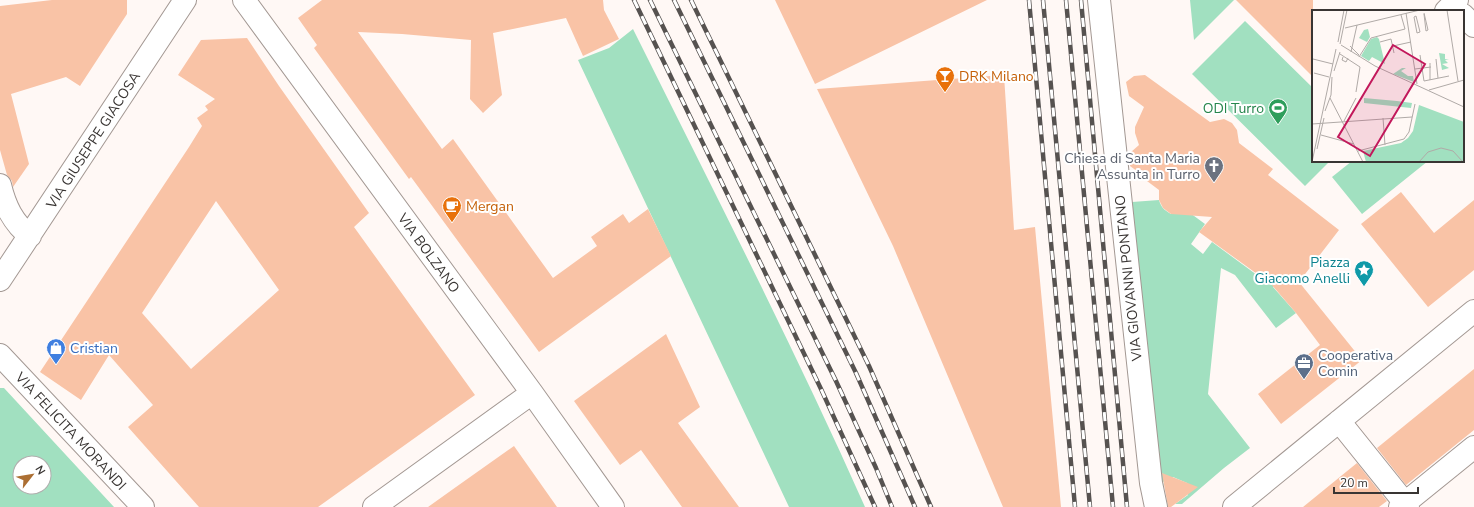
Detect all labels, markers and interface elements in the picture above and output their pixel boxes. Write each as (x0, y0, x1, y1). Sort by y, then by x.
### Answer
inset map (1312, 10, 1464, 162)
bar icon: DRK Milano (934, 65, 956, 93)
place label: DRK Milano (959, 67, 1034, 86)
street label: VIA GIUSEPPE GIACOSA (41, 68, 145, 213)
sports icon: ODI Turro (1267, 97, 1289, 125)
place label: ODI Turro (1203, 99, 1264, 118)
place label: Chiesa di Santa Maria Assunta in Turro (1064, 149, 1200, 184)
church icon: Chiesa di Santa Maria Assunta in Turro (1203, 155, 1225, 183)
street label: VIA GIOVANNI PONTANO (1110, 194, 1147, 363)
cafe icon: Mergan (441, 195, 463, 223)
place label: Mergan (466, 197, 514, 216)
street label: VIA BOLZANO (393, 209, 464, 297)
place label: Piazza Giacomo Anelli (1255, 253, 1350, 288)
place icon: Piazza Giacomo Anelli (1353, 259, 1375, 287)
shop icon: Cristian (45, 337, 67, 365)
place label: Cristian (70, 339, 118, 358)
place label: Cooperativa Comin (1318, 346, 1393, 381)
office icon: Cooperativa Comin (1293, 352, 1315, 380)
street label: VIA FELICITA MORANDI (12, 369, 130, 493)
north arrow (12, 455, 52, 495)
scale bar (1334, 469, 1418, 495)
text: 20 m (1340, 475, 1368, 491)

